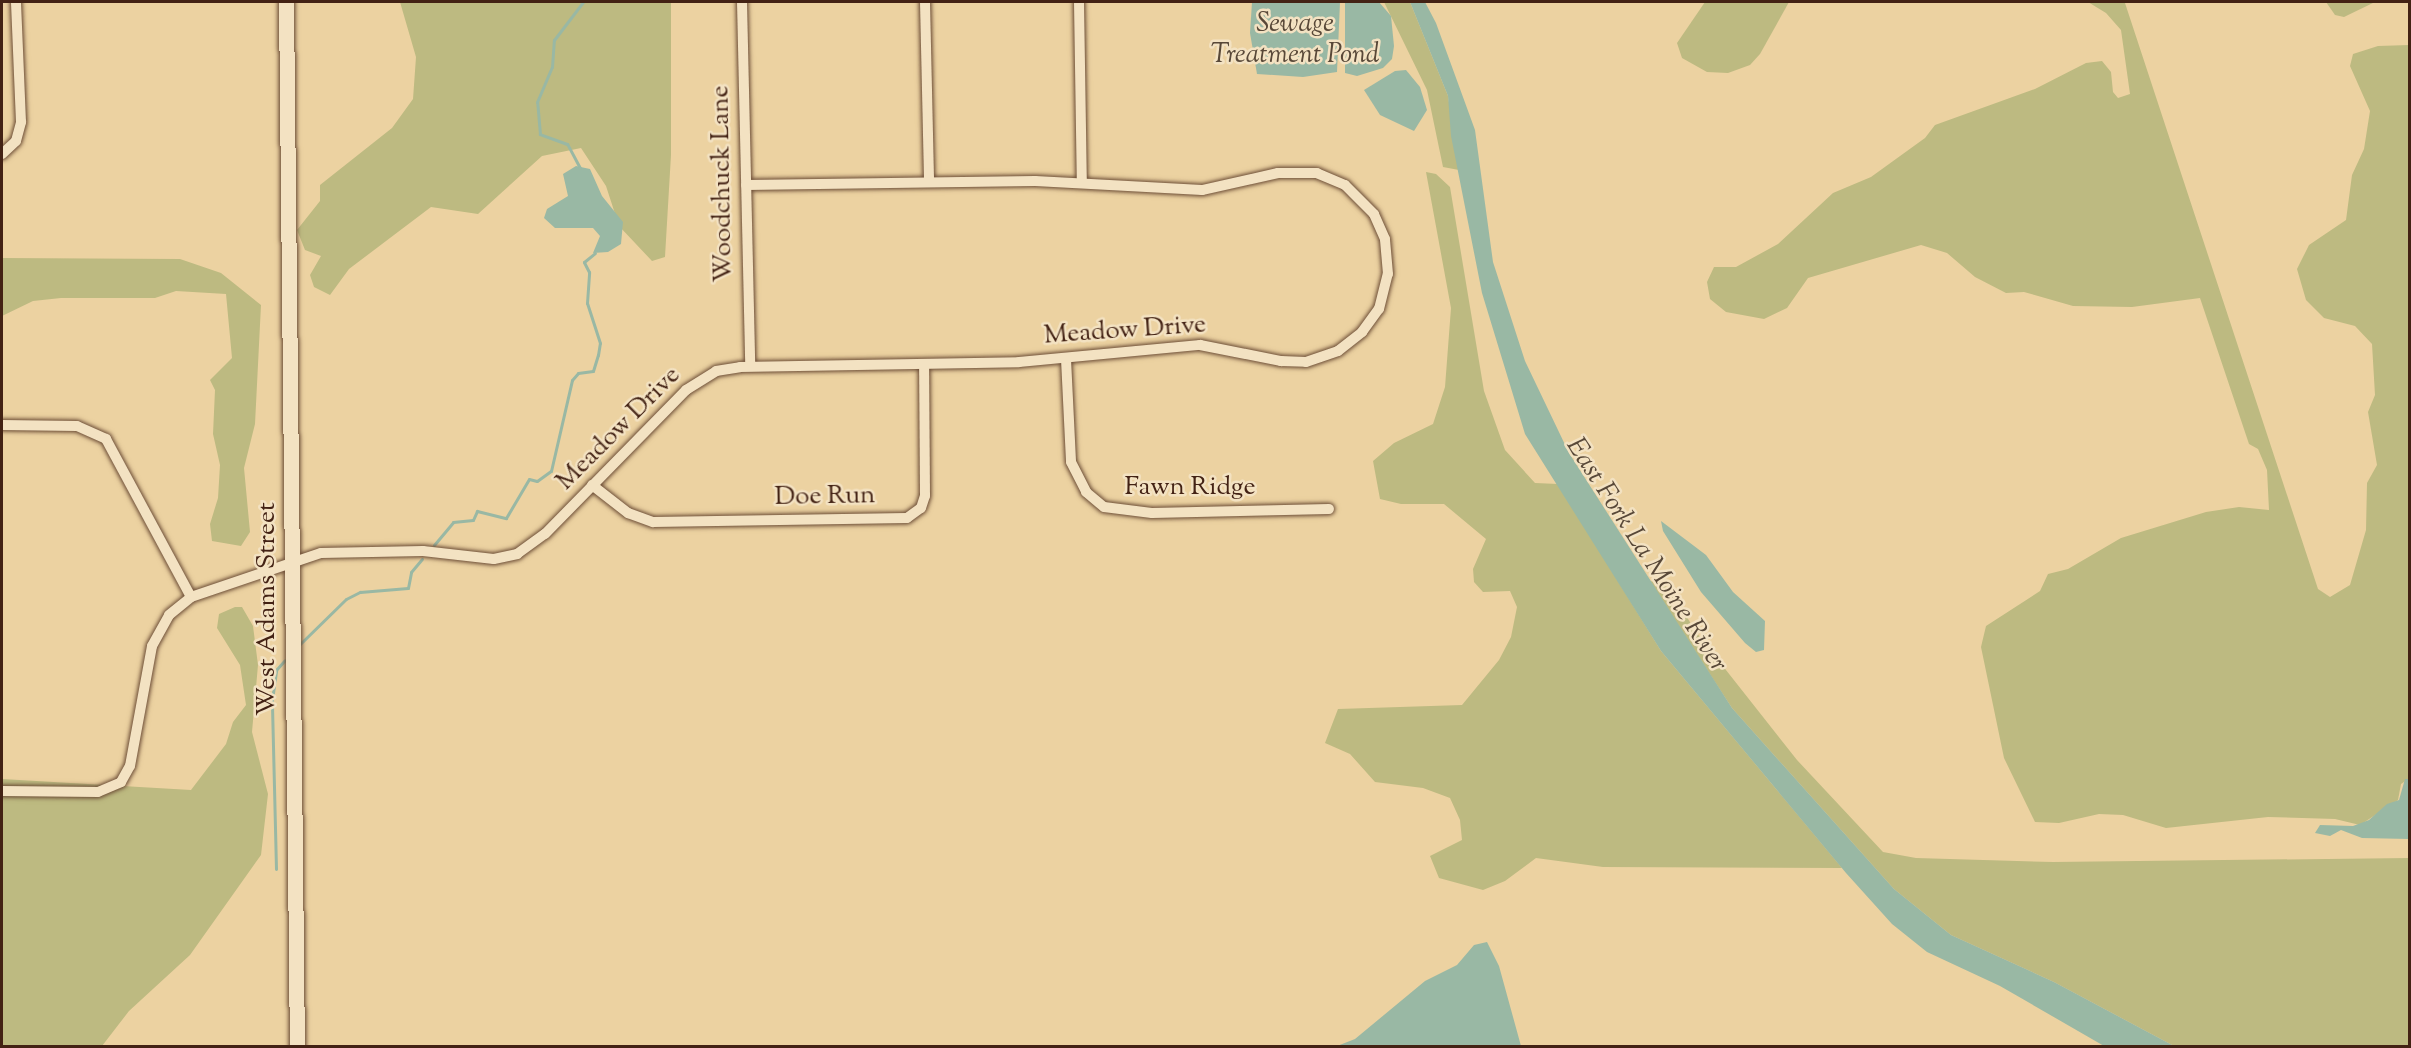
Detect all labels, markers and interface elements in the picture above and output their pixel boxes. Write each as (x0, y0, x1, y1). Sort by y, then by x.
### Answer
water label: Sewage Treatment Pond (1211, 8, 1379, 71)
street label: Woodchuck Lane (706, 85, 740, 283)
street label: Meadow Drive (1043, 310, 1207, 352)
street label: Meadow Drive (550, 360, 688, 498)
water label: East Fork La Moine River (1558, 432, 1734, 678)
street label: Fawn Ridge (1124, 472, 1256, 504)
street label: Doe Run (774, 481, 876, 513)
street label: West Adams Street (252, 502, 284, 716)

